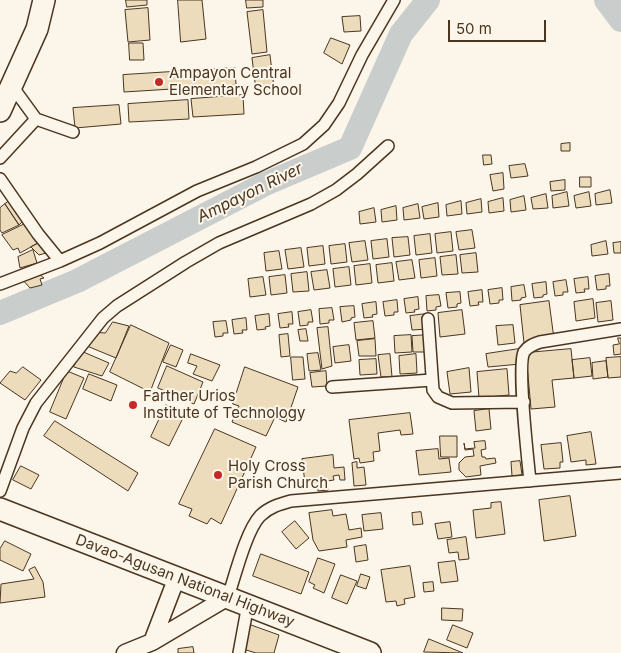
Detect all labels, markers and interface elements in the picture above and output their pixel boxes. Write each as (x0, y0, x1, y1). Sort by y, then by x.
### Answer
scale bar (451, 10, 548, 42)
text: 50 m (456, 19, 492, 38)
place label: Ampayon Central Elementary School (169, 64, 302, 99)
marker: Ampayon Central Elementary School (153, 76, 165, 88)
water label: Ampayon River (194, 159, 306, 227)
place label: Farther Urios Institute of Technology (143, 387, 305, 422)
marker: Farther Urios Institute of Technology (127, 399, 139, 411)
place label: Holy Cross Parish Church (228, 457, 328, 492)
marker: Holy Cross Parish Church (212, 469, 224, 481)
street label: Davao-Agusan National Highway (73, 531, 297, 631)

